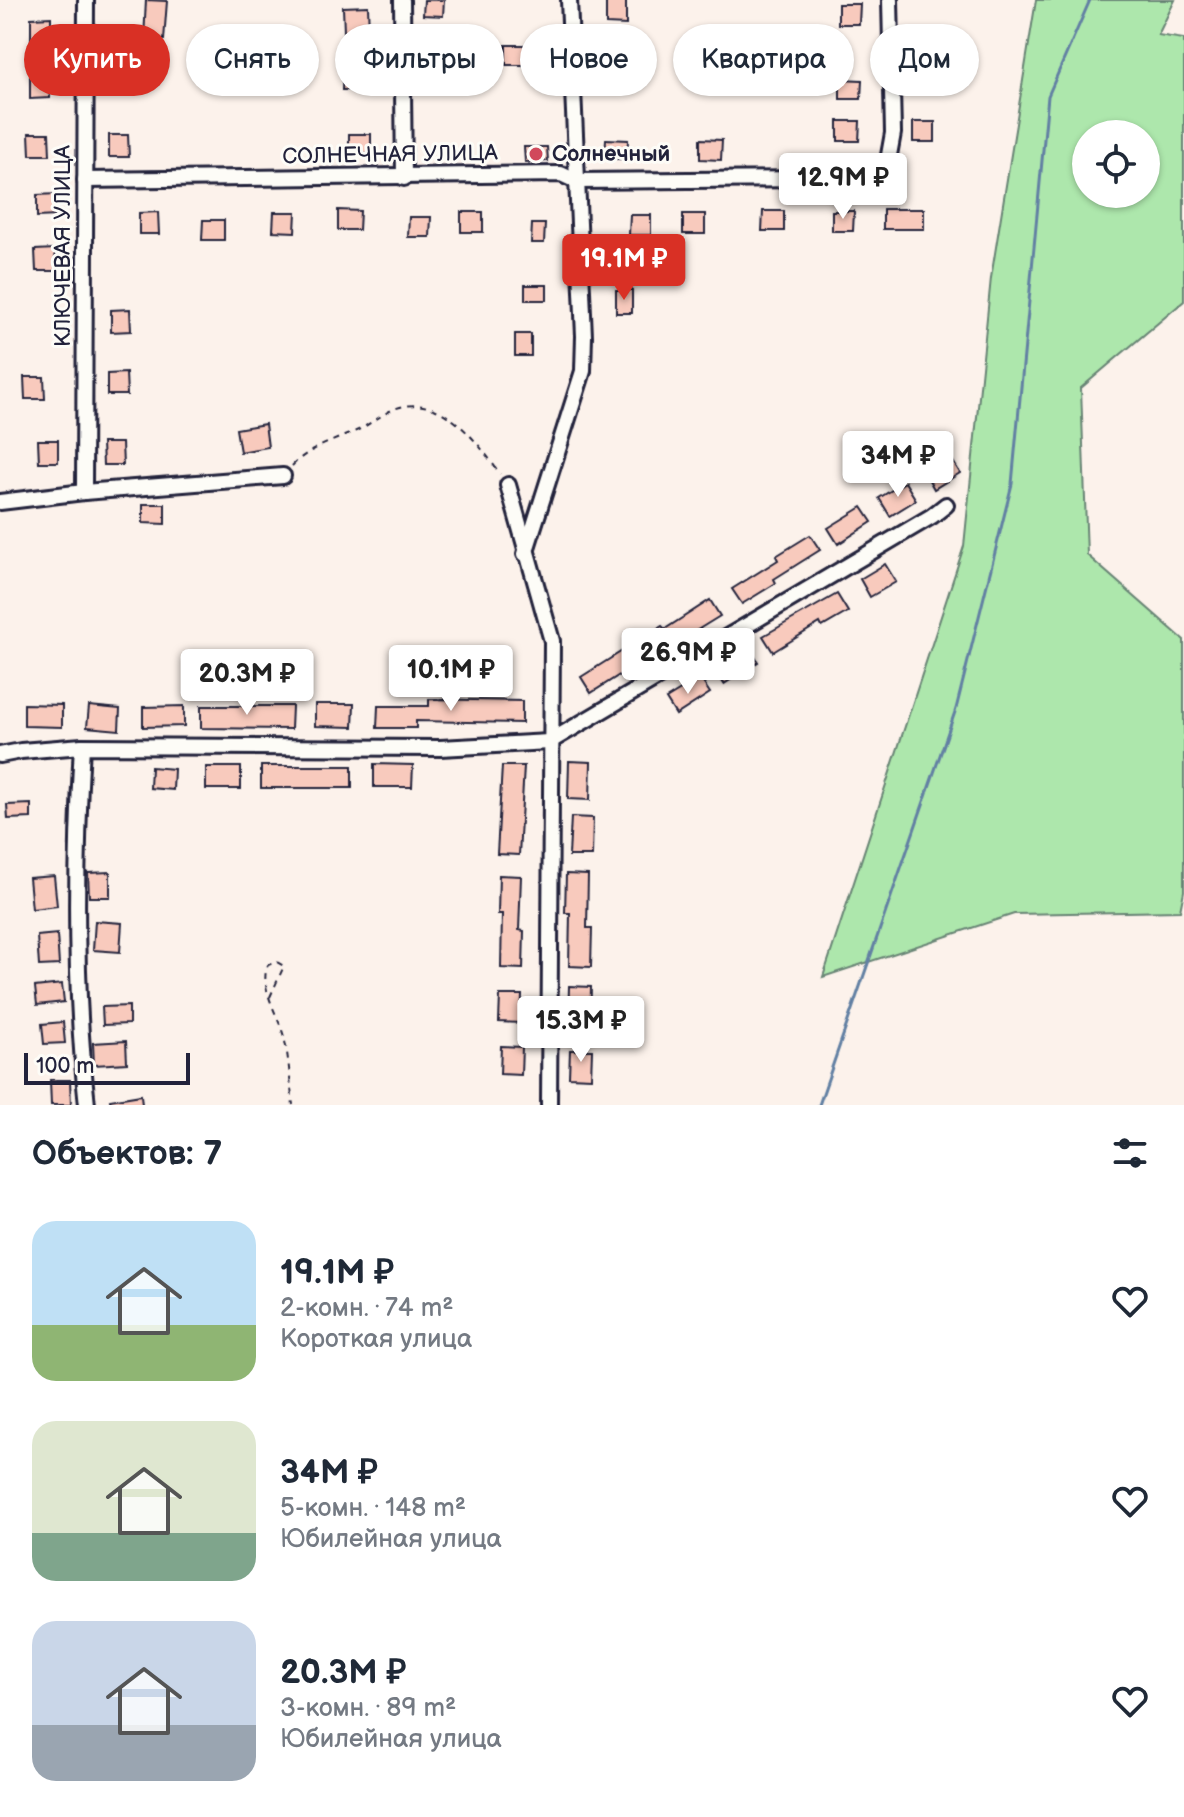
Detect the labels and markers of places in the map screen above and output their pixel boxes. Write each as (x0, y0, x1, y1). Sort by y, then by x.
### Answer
place label: Солнечный (552, 141, 670, 168)
marker: Солнечный (527, 145, 545, 163)
pin: 12.9M ₽ (769, 153, 917, 221)
pin: 19.1M ₽ (550, 234, 698, 302)
pin: 34M ₽ (842, 431, 954, 499)
pin: 26.9M ₽ (614, 628, 762, 696)
pin: 10.1M ₽ (377, 645, 525, 713)
pin: 20.3M ₽ (173, 649, 321, 717)
pin: 15.3M ₽ (507, 996, 655, 1064)

